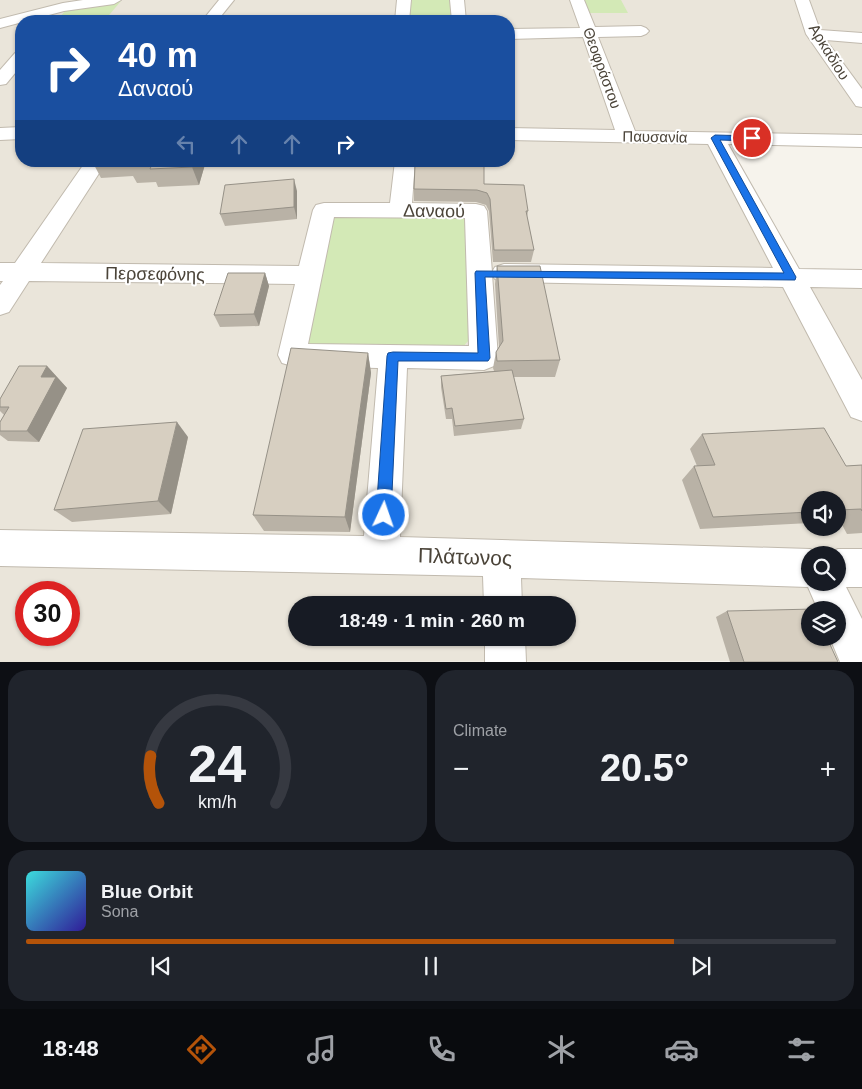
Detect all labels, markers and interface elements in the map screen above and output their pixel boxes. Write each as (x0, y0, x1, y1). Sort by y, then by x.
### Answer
street label: Αρκαδίου (806, 21, 853, 83)
street label: Θεοφράστου (580, 25, 625, 111)
icon: right (35, 35, 100, 100)
text: 40 m (118, 35, 198, 74)
text: Δαναού (118, 76, 193, 101)
pin (731, 117, 773, 159)
icon: arrive (738, 124, 766, 152)
street label: Παυσανία (622, 127, 688, 146)
icon: left (172, 130, 200, 158)
icon: ahead (225, 130, 253, 158)
icon: ahead (278, 130, 306, 158)
icon: right (331, 130, 359, 158)
street label: Δαναού (403, 200, 465, 222)
street label: Περσεφόνης (105, 263, 205, 285)
position arrow (357, 488, 409, 540)
map controls (801, 491, 846, 646)
button: sound (801, 491, 846, 536)
street label: Πλάτωνος (418, 543, 512, 570)
button: search (801, 546, 846, 591)
speed limit sign: 30 (15, 581, 80, 646)
button: layers (801, 601, 846, 646)
text: 18:49 · 1 min · 260 m (339, 610, 525, 631)
text: Climate (453, 722, 507, 739)
text: 24 (189, 735, 246, 793)
text: 20.5° (600, 747, 689, 789)
text: − (453, 753, 469, 784)
text: + (820, 753, 836, 784)
text: km/h (198, 792, 237, 812)
text: Blue Orbit (101, 881, 193, 902)
text: Sona (101, 903, 138, 920)
icon: previous (147, 952, 175, 980)
icon: pause (417, 952, 445, 980)
icon: next (687, 952, 715, 980)
icon: directions (184, 1032, 219, 1067)
icon: music (304, 1032, 339, 1067)
icon: phone (424, 1032, 459, 1067)
icon: climate (544, 1032, 579, 1067)
icon: car (664, 1032, 699, 1067)
icon: filters (784, 1032, 819, 1067)
text: 18:48 (43, 1036, 99, 1061)

